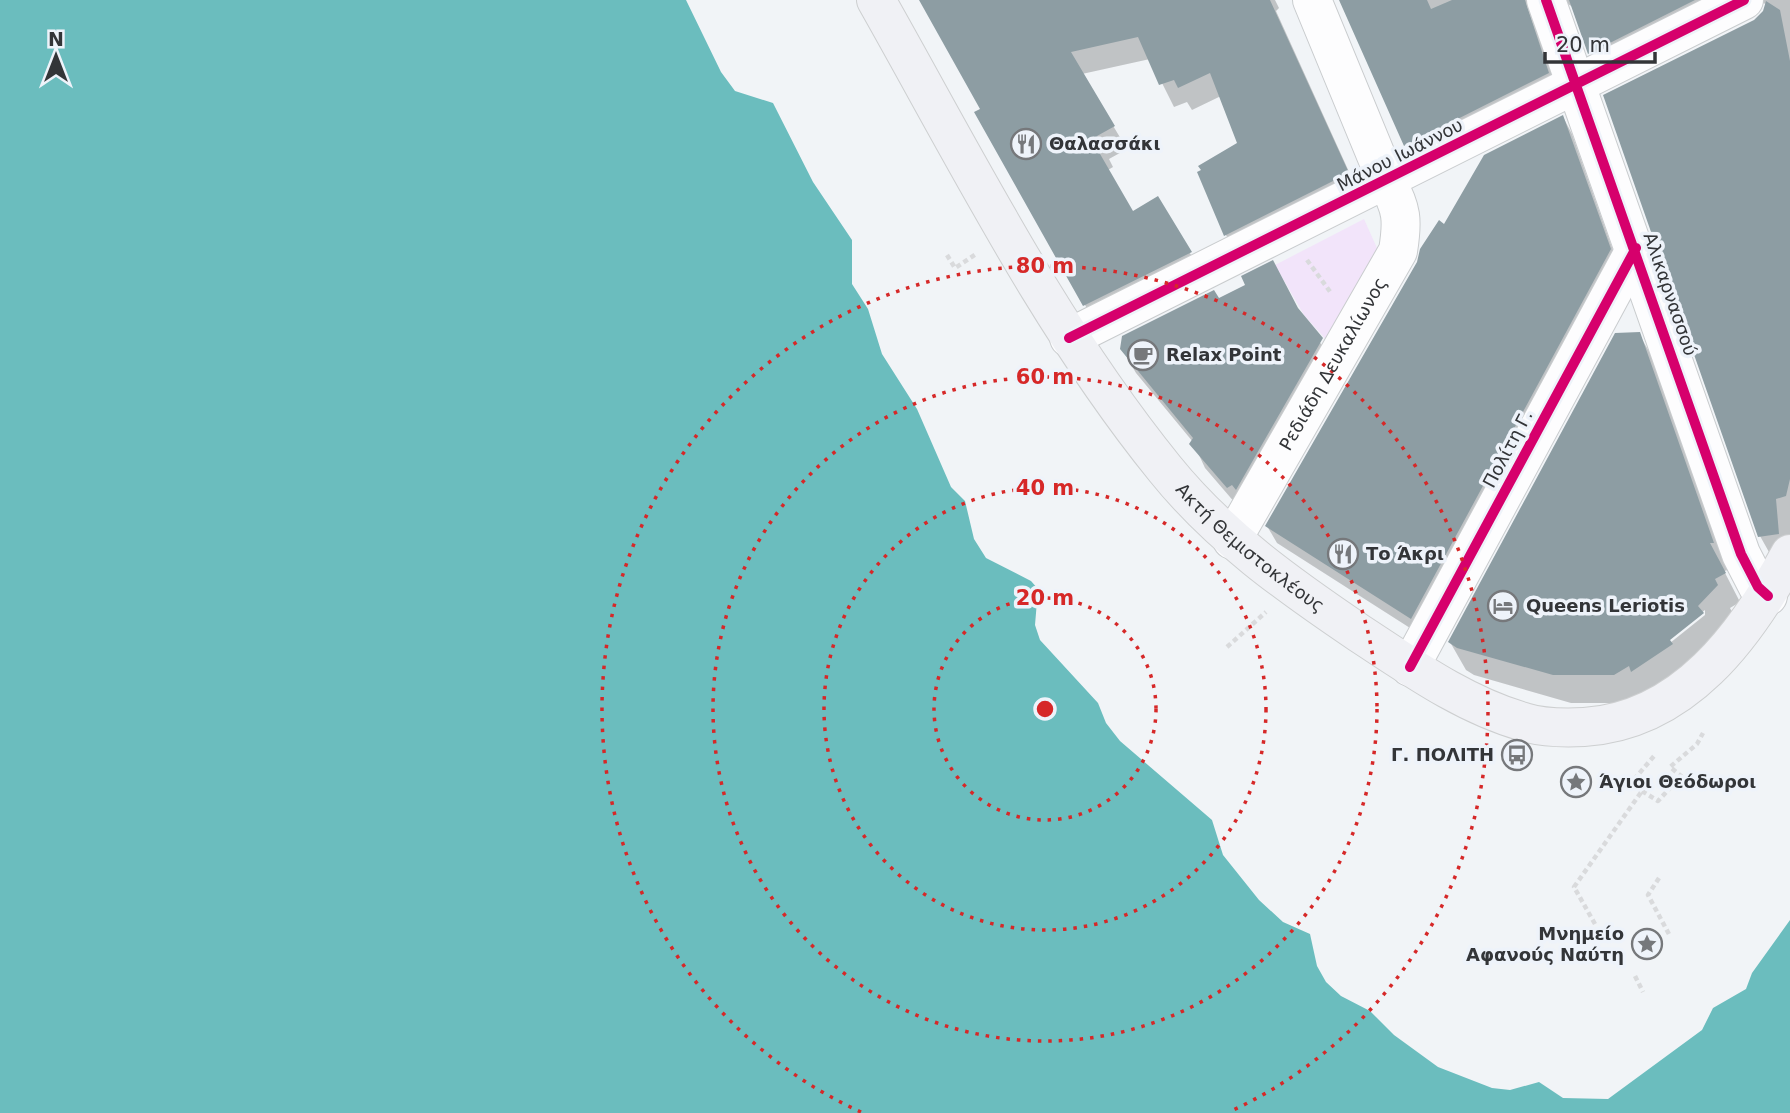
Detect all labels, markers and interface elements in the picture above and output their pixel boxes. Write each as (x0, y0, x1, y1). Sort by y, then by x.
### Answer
north arrow (21, 21, 91, 91)
scale bar (1545, 21, 1655, 65)
text: N (48, 28, 64, 50)
text: 20 m (1556, 33, 1610, 57)
street label: Μάνου Ιωάννου (1333, 114, 1466, 195)
restaurant icon: Θαλασσάκι (1009, 127, 1043, 161)
place label: Θαλασσάκι (1049, 133, 1161, 154)
street label: Αλικαρνασσού (1640, 229, 1701, 358)
text: 80 m (1016, 254, 1074, 278)
street label: Ρεδιάδη Δευκαλίωνος (1275, 273, 1391, 454)
cafe icon: Relax Point (1126, 338, 1160, 372)
place label: Relax Point (1166, 344, 1282, 365)
text: 60 m (1016, 365, 1074, 389)
street label: Πολίτη Γ. (1478, 406, 1537, 491)
text: 40 m (1016, 476, 1074, 500)
street label: Ακτή Θεμιστοκλέους (1172, 479, 1329, 616)
restaurant icon: Το Άκρι (1326, 537, 1360, 571)
place label: Το Άκρι (1366, 543, 1444, 564)
text: 20 m (1016, 586, 1074, 610)
hotel icon: Queens Leriotis (1486, 589, 1520, 623)
place label: Queens Leriotis (1526, 595, 1685, 616)
centre of rings (1033, 697, 1057, 721)
bus stop icon: Γ. ΠΟΛΙΤΗ (1500, 738, 1534, 772)
place label: Γ. ΠΟΛΙΤΗ (1391, 744, 1494, 765)
place icon: Άγιοι Θεόδωροι (1559, 765, 1593, 799)
place label: Άγιοι Θεόδωροι (1599, 771, 1756, 792)
place label: Μνημείο Αφανούς Ναύτη (1466, 923, 1624, 965)
place icon: Μνημείο Αφανούς Ναύτη (1630, 927, 1664, 961)

